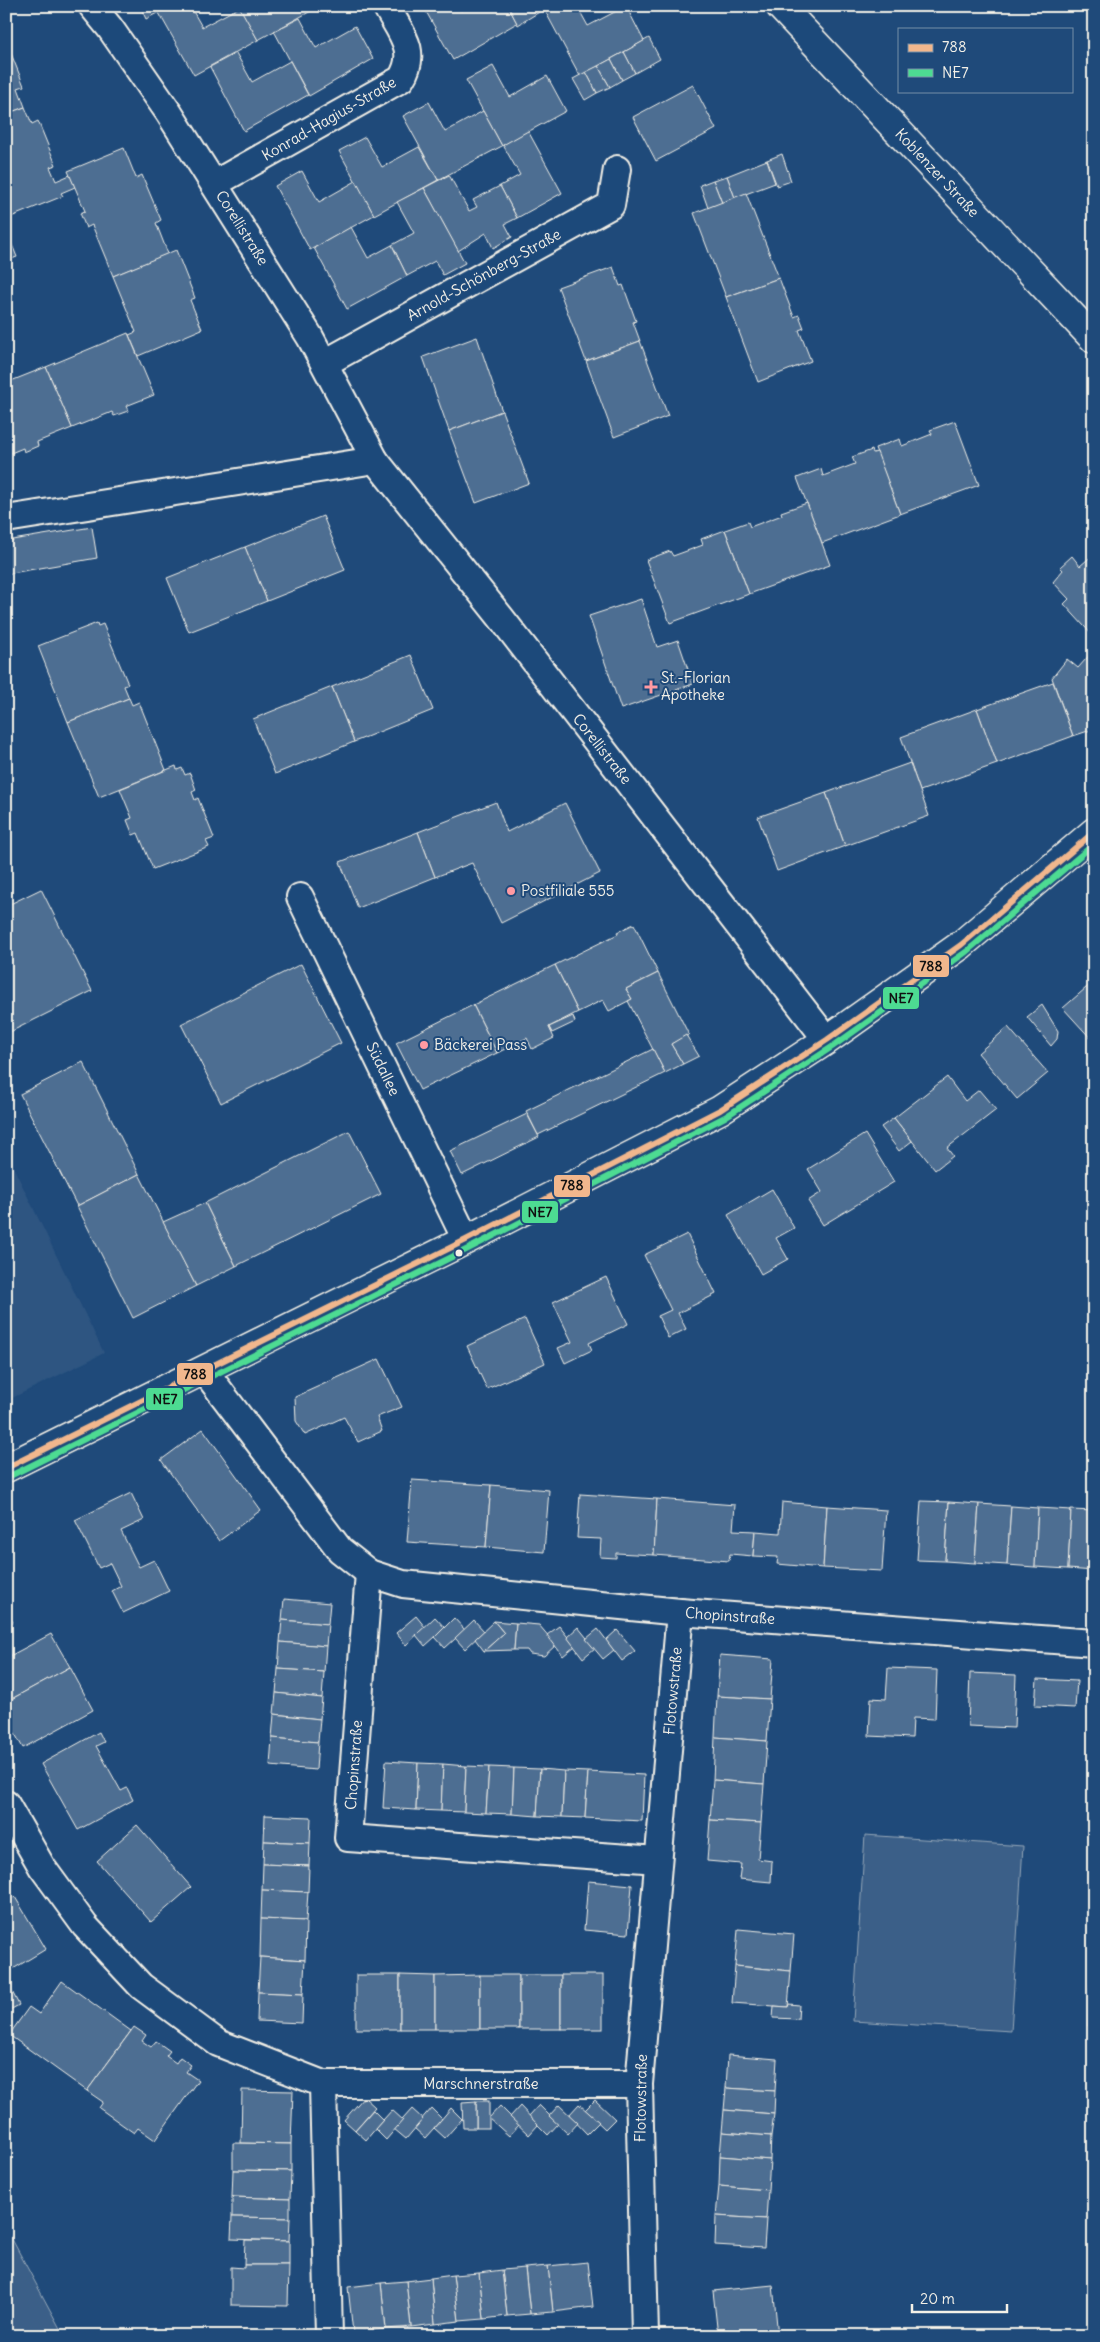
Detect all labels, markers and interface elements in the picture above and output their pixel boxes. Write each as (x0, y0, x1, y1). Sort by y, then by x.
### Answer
legend (898, 28, 1072, 92)
text: 788 (942, 37, 967, 56)
text: NE7 (942, 63, 969, 82)
street label: Konrad-Hagius-Straße (258, 72, 399, 165)
street label: Koblenzer Straße (891, 124, 983, 221)
street label: Corellistraße (212, 187, 273, 269)
street label: Arnold-Schönberg-Straße (403, 224, 564, 325)
place label: St.-Florian Apotheke (661, 668, 731, 704)
marker: St.-Florian Apotheke (645, 681, 657, 693)
street label: Corellistraße (569, 709, 636, 788)
place label: Postfiliale 555 (521, 881, 614, 900)
marker: Postfiliale 555 (505, 885, 517, 897)
line badge: 788 (912, 954, 950, 978)
text: 788 (920, 957, 943, 975)
line badge: NE7 (882, 986, 920, 1010)
text: NE7 (889, 989, 914, 1007)
place label: Bäckerei Pass (434, 1035, 527, 1054)
street label: Südallee (362, 1039, 405, 1099)
marker: Bäckerei Pass (418, 1039, 430, 1051)
line badge: 788 (553, 1174, 591, 1198)
text: 788 (561, 1176, 584, 1194)
line badge: NE7 (521, 1200, 559, 1224)
text: NE7 (528, 1203, 553, 1221)
unlabelled marker (454, 1248, 464, 1258)
line badge: 788 (176, 1362, 214, 1386)
text: 788 (184, 1365, 207, 1383)
line badge: NE7 (145, 1387, 184, 1411)
text: NE7 (153, 1390, 178, 1408)
street label: Chopinstraße (684, 1603, 776, 1628)
street label: Flotowstraße (659, 1646, 686, 1736)
street label: Chopinstraße (341, 1719, 366, 1811)
street label: Flotowstraße (630, 2054, 651, 2142)
street label: Marschnerstraße (423, 2074, 539, 2093)
scale bar (912, 2282, 1008, 2314)
text: 20 m (920, 2289, 955, 2308)

